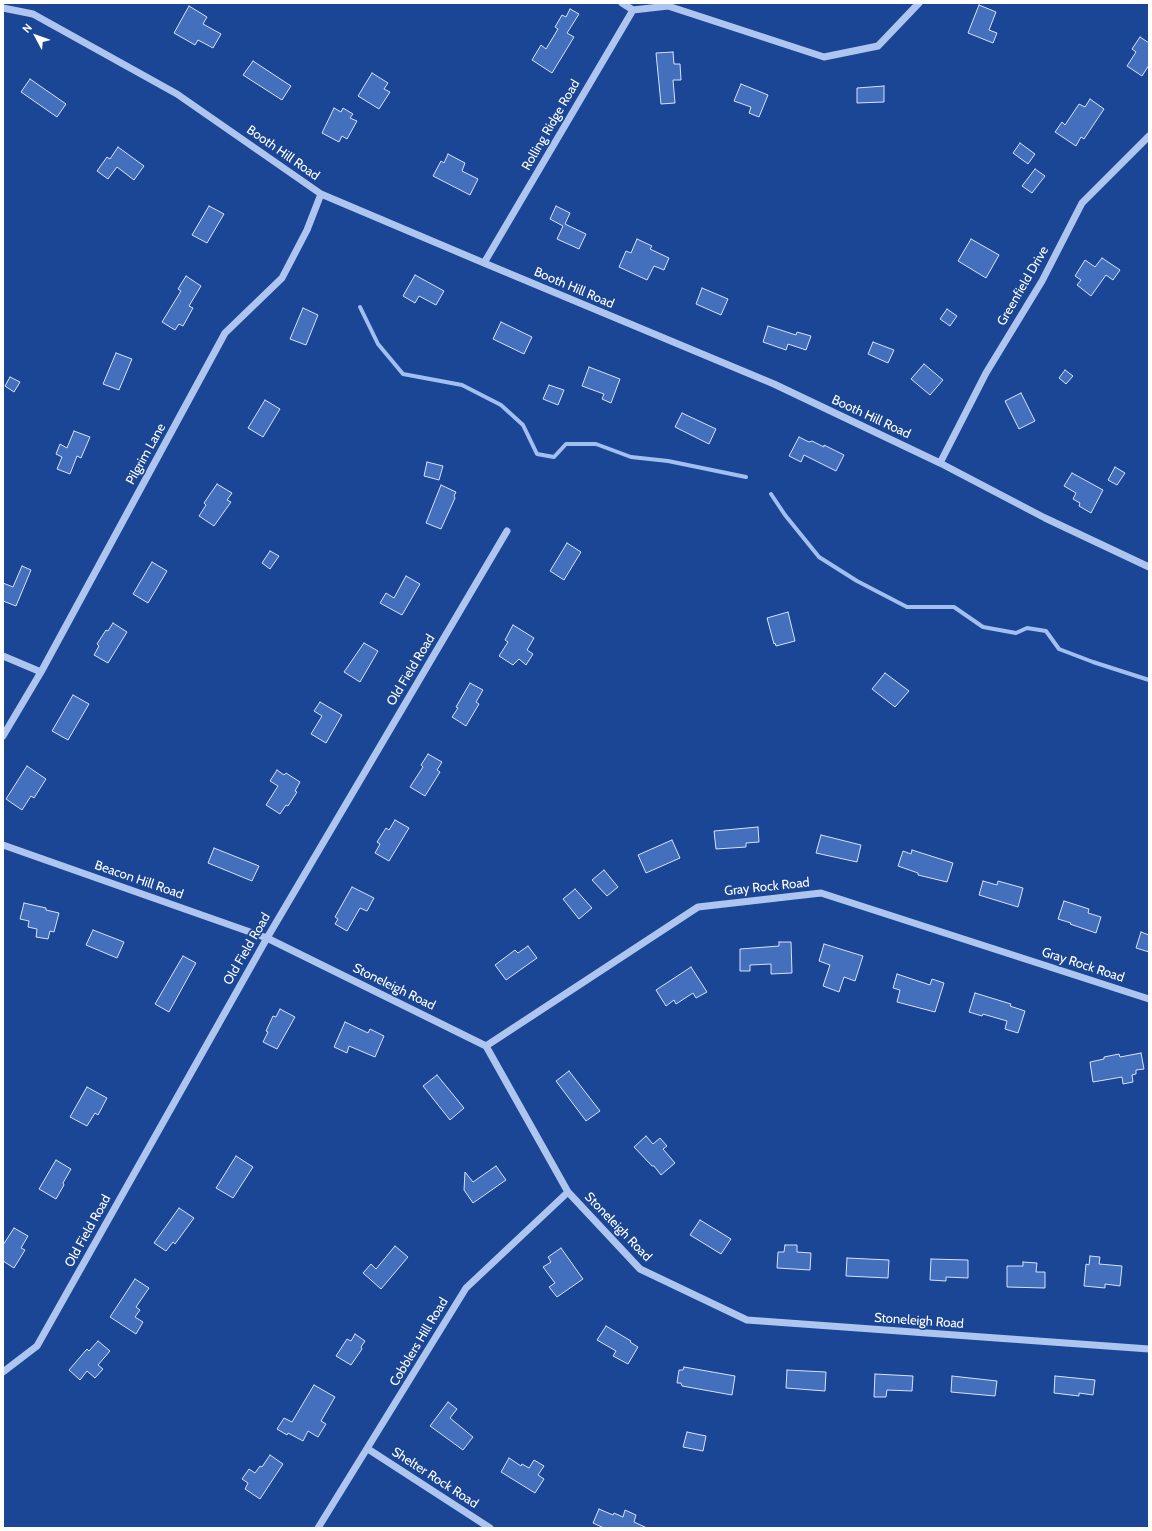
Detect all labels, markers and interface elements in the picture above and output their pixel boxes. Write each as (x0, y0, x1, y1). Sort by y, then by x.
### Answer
north arrow (16, 16, 56, 56)
text: N (19, 21, 35, 36)
street label: Rolling Ridge Road (519, 77, 583, 173)
street label: Booth Hill Road (244, 122, 322, 184)
street label: Greenfield Drive (994, 244, 1052, 328)
street label: Booth Hill Road (532, 264, 616, 312)
street label: Booth Hill Road (829, 392, 913, 442)
street label: Pilgrim Lane (123, 421, 169, 487)
street label: Old Field Road (384, 631, 438, 709)
street label: Beacon Hill Road (93, 858, 185, 902)
street label: Gray Rock Road (724, 875, 810, 899)
street label: Old Field Road (220, 910, 274, 988)
street label: Gray Rock Road (1040, 944, 1126, 986)
street label: Stoneleigh Road (350, 960, 438, 1014)
street label: Stoneleigh Road (581, 1189, 655, 1265)
street label: Old Field Road (62, 1192, 114, 1270)
street label: Cobblers Hill Road (386, 1295, 452, 1389)
street label: Stoneleigh Road (874, 1310, 964, 1332)
street label: Shelter Rock Road (389, 1444, 481, 1512)

